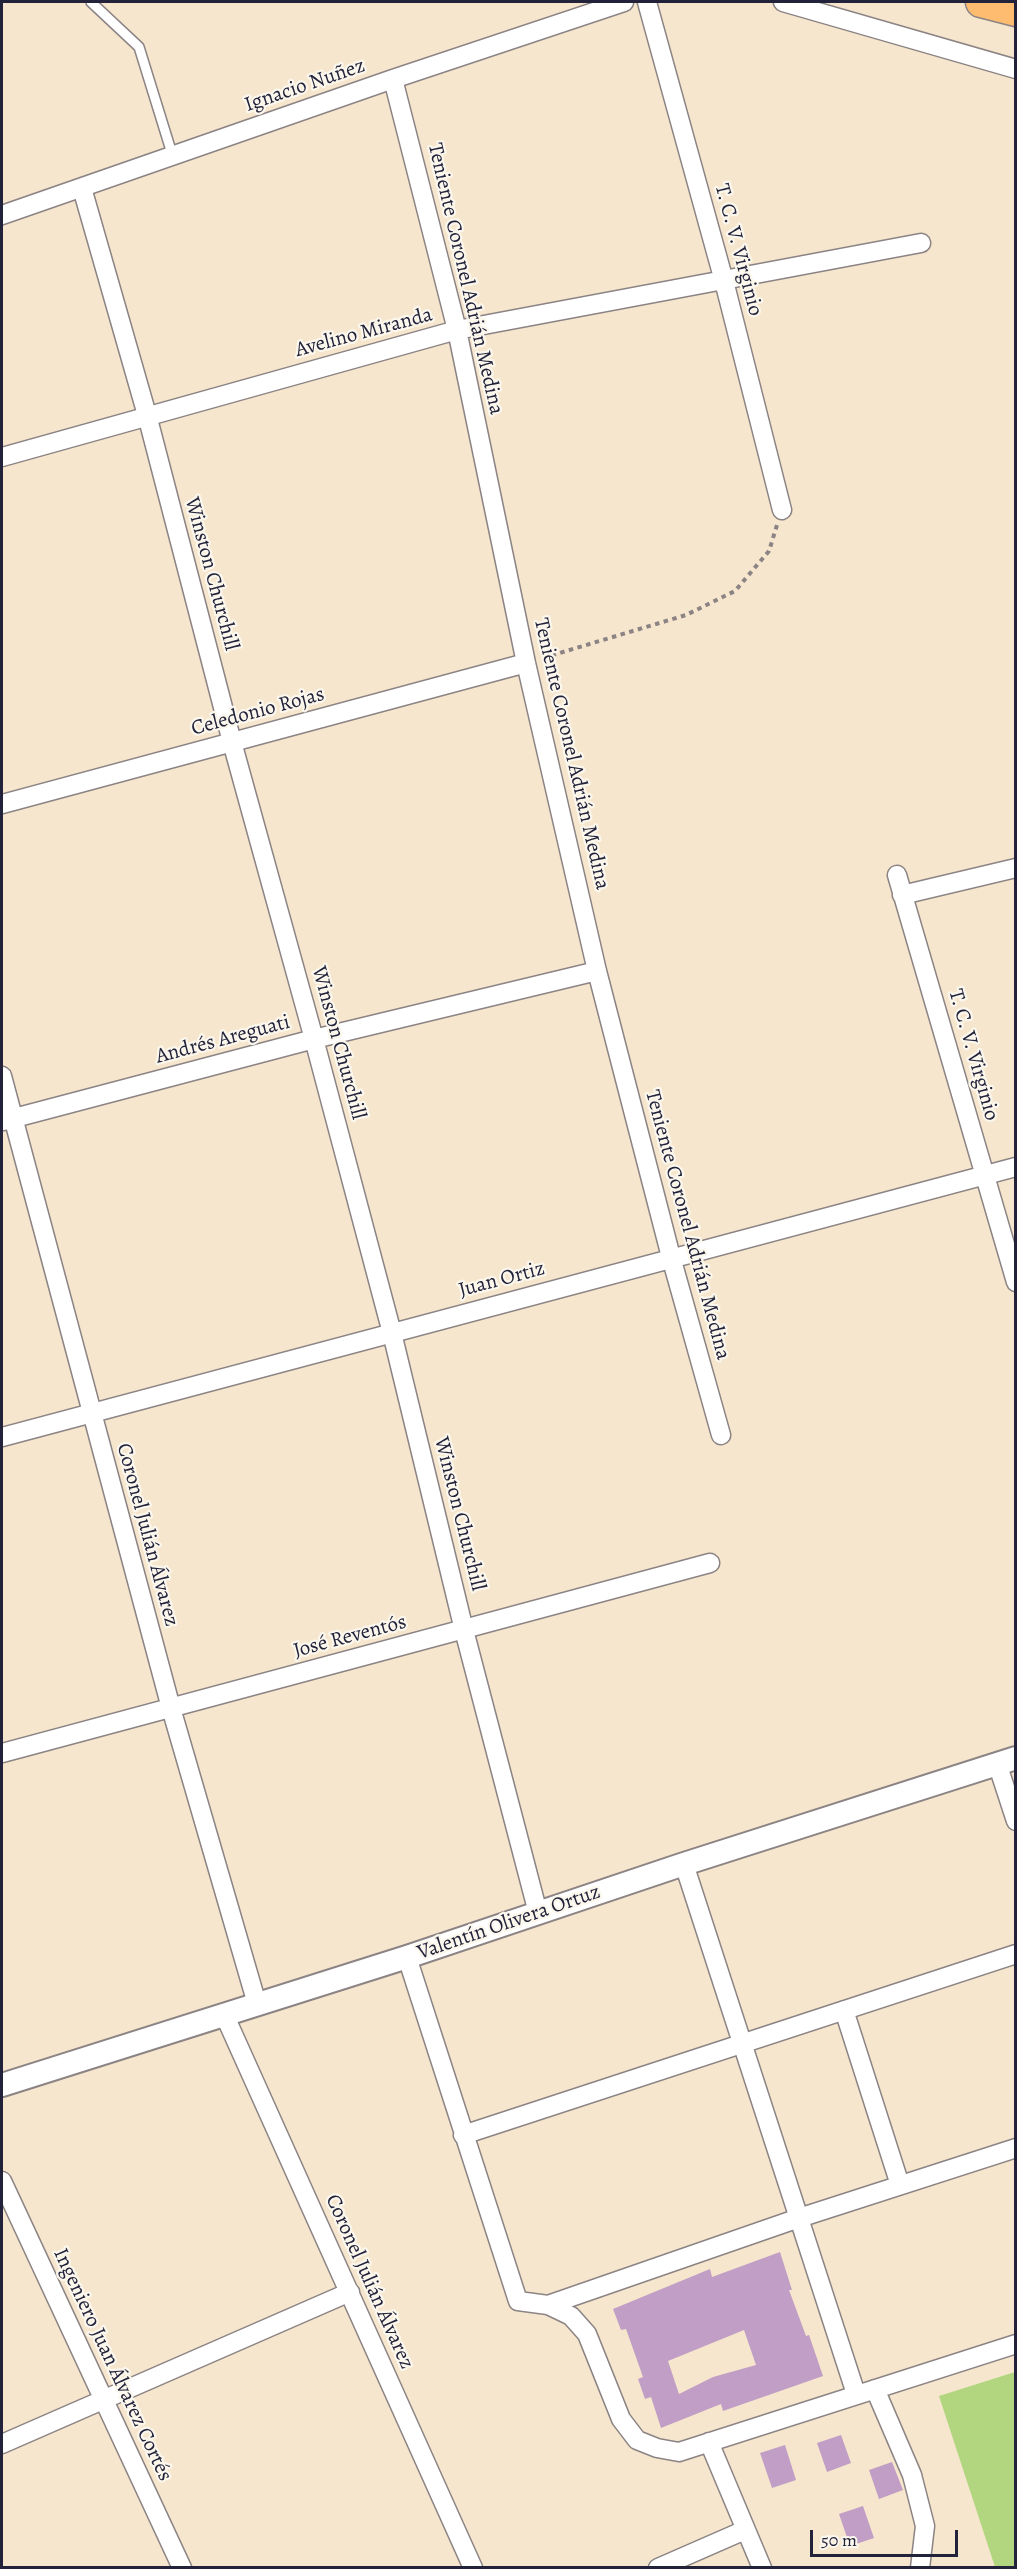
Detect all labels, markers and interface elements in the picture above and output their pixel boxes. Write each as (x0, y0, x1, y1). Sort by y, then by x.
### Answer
street label: Ignacio Nuñez (241, 54, 369, 118)
street label: Teniente Coronel Adrián Medina (421, 141, 509, 417)
street label: T. C. V. Virginio (708, 181, 768, 319)
street label: Avelino Miranda (293, 303, 435, 363)
street label: Winston Churchill (178, 495, 244, 653)
street label: Teniente Coronel Adrián Medina (527, 616, 615, 892)
street label: Celedonio Rojas (189, 682, 327, 742)
street label: Winston Churchill (305, 964, 371, 1122)
street label: T. C. V. Virginio (942, 986, 1004, 1124)
street label: Andrés Areguati (153, 1010, 293, 1070)
street label: Teniente Coronel Adrián Medina (639, 1087, 735, 1363)
street label: Juan Ortiz (456, 1256, 548, 1304)
street label: Winston Churchill (428, 1435, 490, 1593)
street label: Coronel Julián Álvarez (110, 1441, 184, 1629)
street label: José Reventós (291, 1610, 409, 1664)
street label: Valentín Olivera Ortuz (414, 1880, 604, 1966)
street label: Coronel Julián Álvarez (319, 2191, 419, 2373)
street label: Ingeniero Juan Álvarez Cortés (47, 2245, 177, 2485)
scale bar (813, 2518, 962, 2556)
text: 50 m (821, 2528, 857, 2552)

